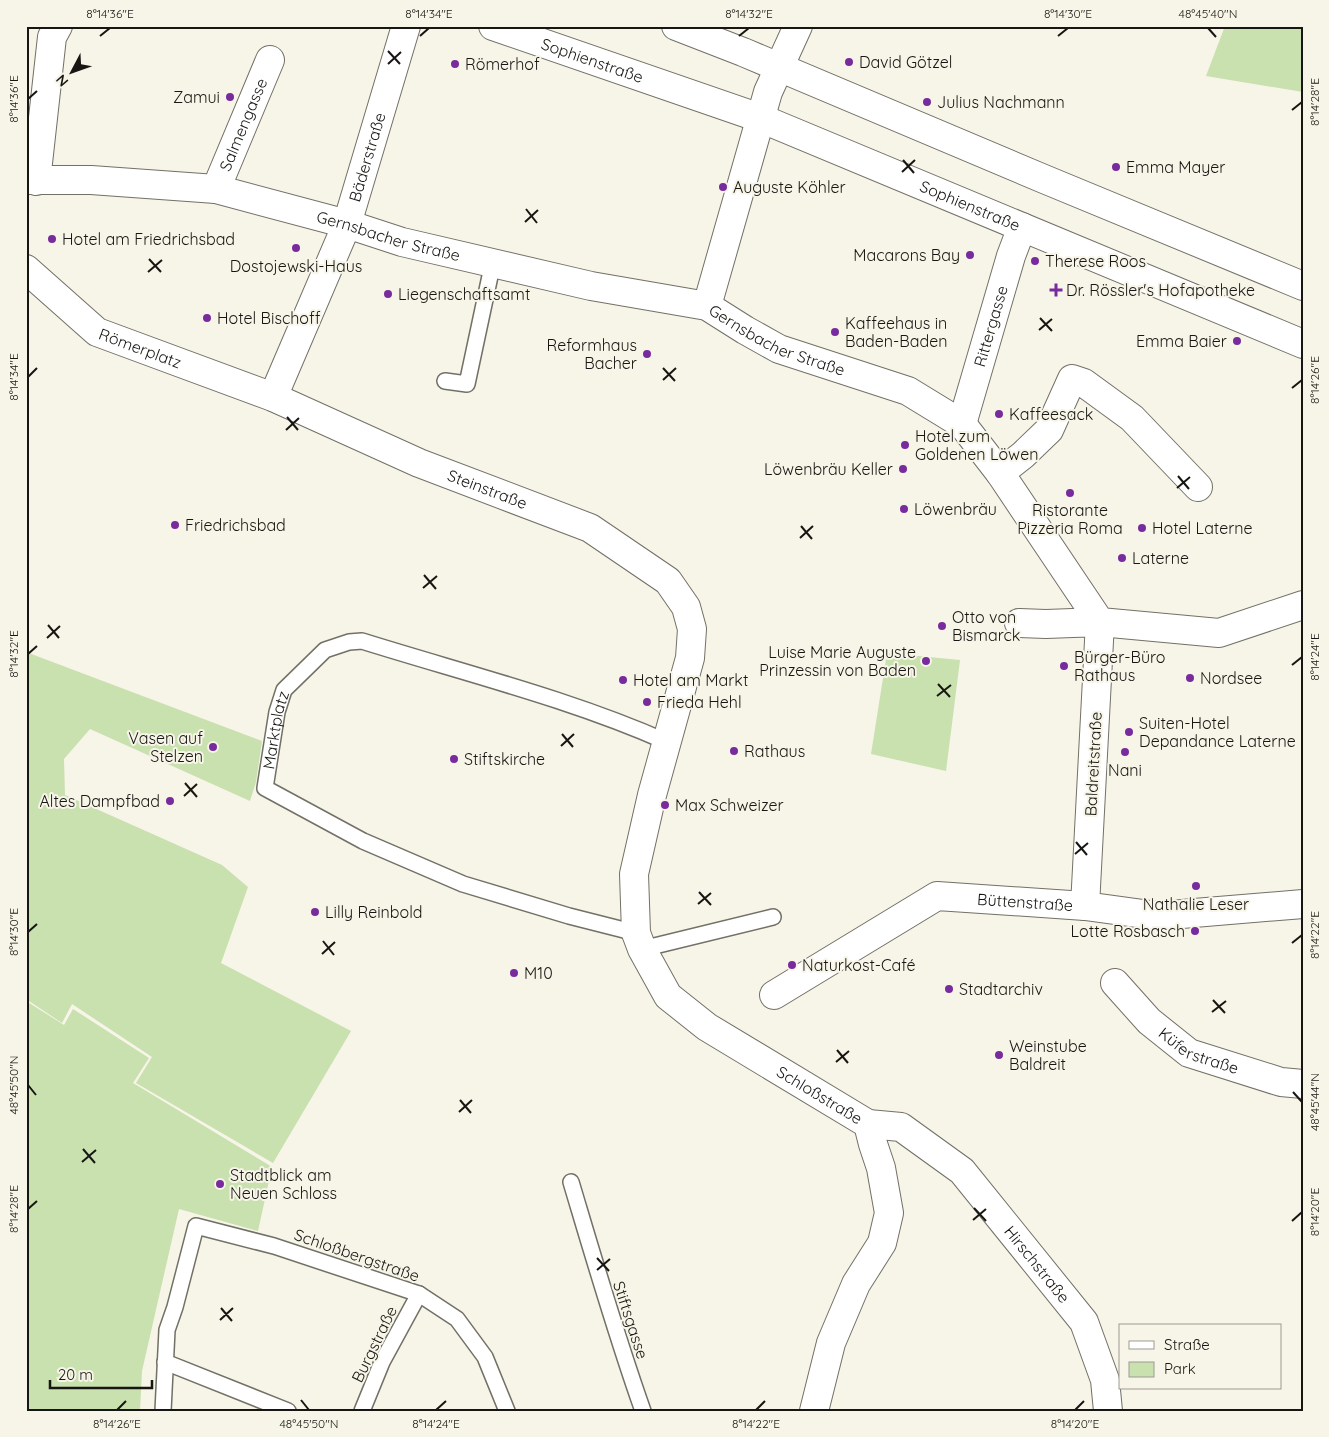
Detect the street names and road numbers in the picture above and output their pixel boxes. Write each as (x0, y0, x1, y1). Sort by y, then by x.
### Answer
street label: Sophienstraße (539, 33, 646, 87)
street label: Salmengasse (215, 75, 271, 174)
street label: Bäderstraße (344, 110, 390, 204)
street label: Sophienstraße (917, 176, 1023, 235)
street label: Gernsbacher Straße (314, 206, 462, 265)
street label: Rittergasse (969, 283, 1012, 369)
street label: Gernsbacher Straße (705, 300, 847, 380)
street label: Römerplatz (96, 324, 184, 372)
street label: Steinstraße (445, 465, 530, 513)
street label: Marktplatz (258, 688, 293, 771)
street label: Baldreitstraße (1080, 711, 1106, 817)
street label: Büttenstraße (977, 889, 1074, 915)
street label: Küferstraße (1155, 1023, 1241, 1078)
street label: Schloßstraße (773, 1061, 866, 1128)
street label: Hirschstraße (1000, 1221, 1074, 1307)
street label: Schloßbergstraße (292, 1224, 422, 1286)
street label: Stiftsgasse (609, 1279, 653, 1361)
street label: Burgstraße (347, 1302, 401, 1386)

